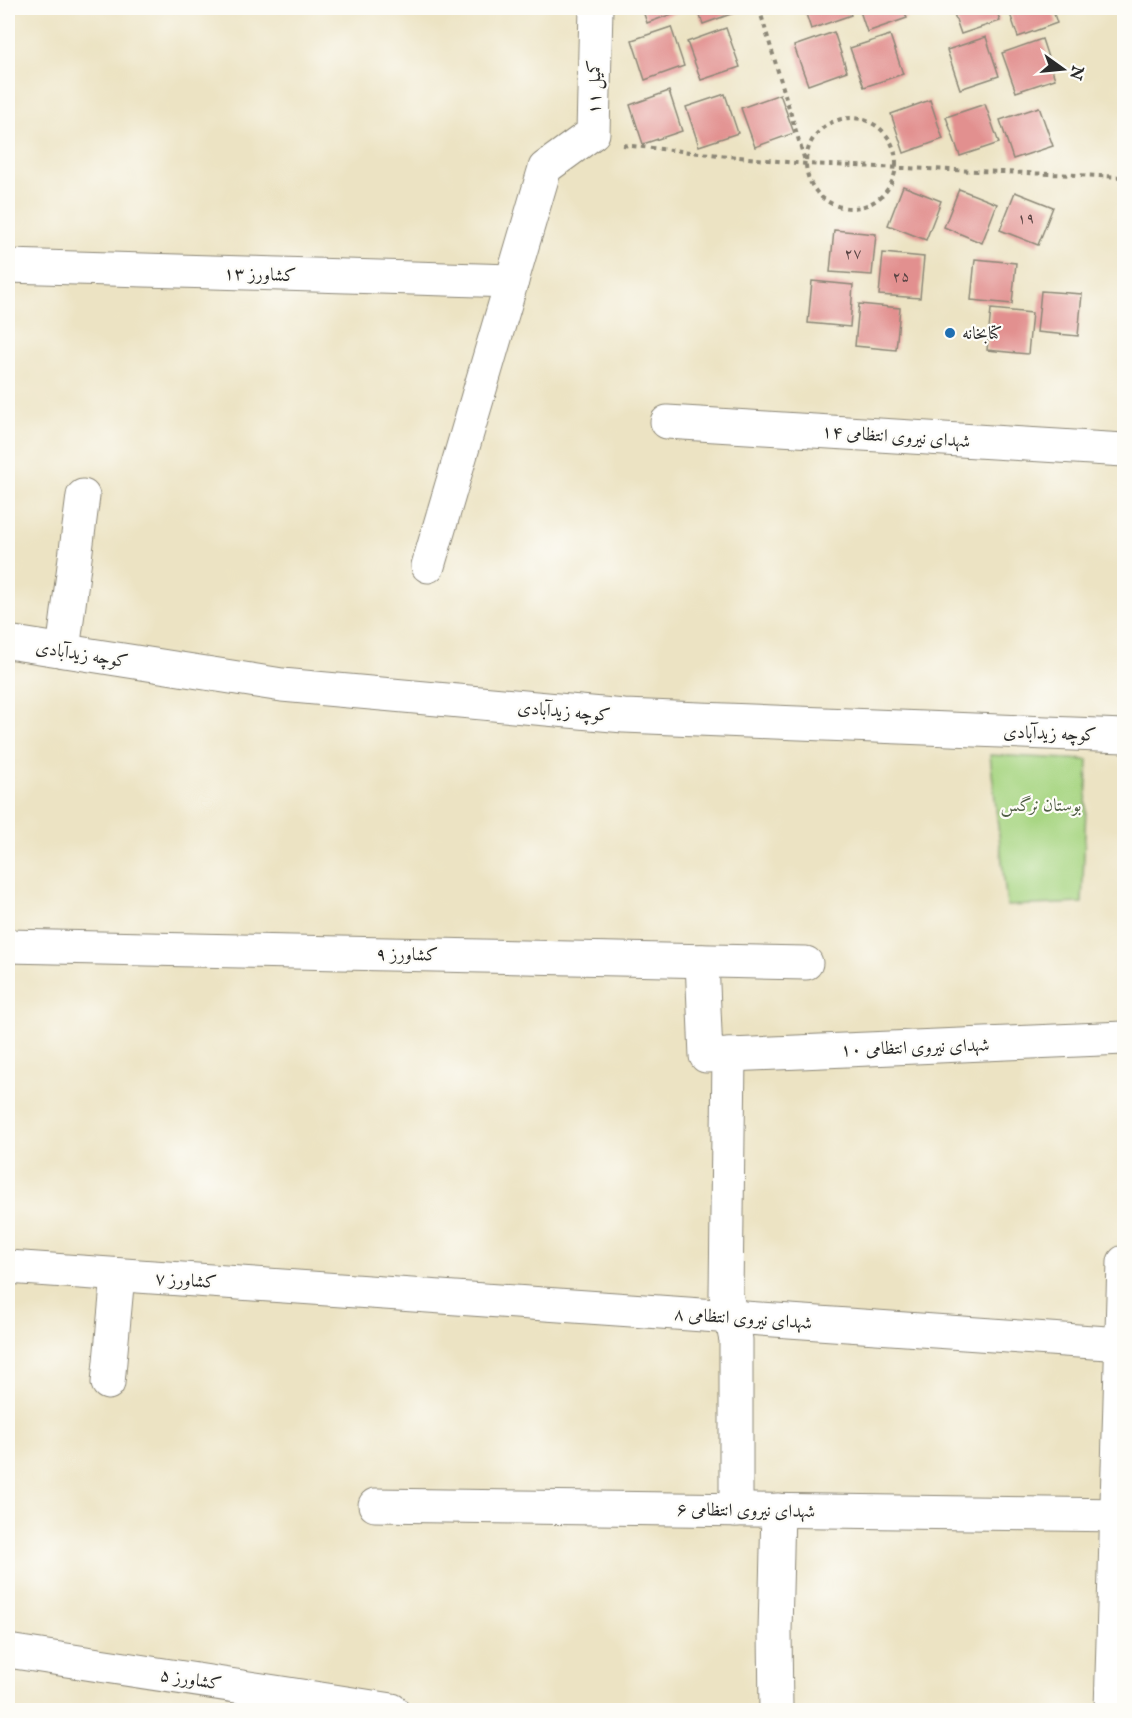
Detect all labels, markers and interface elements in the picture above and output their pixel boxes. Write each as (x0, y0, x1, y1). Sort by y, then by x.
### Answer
north arrow (1033, 39, 1093, 99)
street label: کمیل ۱۱ (584, 60, 607, 115)
text: N (1064, 62, 1087, 82)
house number: ۱۹ (1017, 209, 1035, 228)
house number: ۲۷ (844, 244, 862, 263)
street label: کشاورز ۱۳ (223, 263, 297, 288)
house number: ۲۵ (892, 267, 910, 286)
place label: کتابخانه (962, 323, 1002, 346)
marker: کتابخانه (943, 326, 957, 340)
street label: شهدای نیروی انتظامی ۱۴ (821, 421, 971, 454)
street label: کوچه زیدآبادی (34, 637, 130, 674)
street label: کوچه زیدآبادی (516, 697, 611, 728)
street label: کوچه زیدآبادی (1003, 721, 1097, 748)
park label: بوستان نرگس (1000, 795, 1082, 818)
street label: کشاورز ۹ (376, 943, 438, 968)
street label: شهدای نیروی انتظامی ۱۰ (840, 1034, 990, 1063)
street label: کشاورز ۷ (154, 1268, 218, 1295)
street label: شهدای نیروی انتظامی ۸ (673, 1303, 813, 1336)
street label: شهدای نیروی انتظامی ۶ (676, 1499, 815, 1524)
street label: کشاورز ۵ (158, 1664, 223, 1697)

